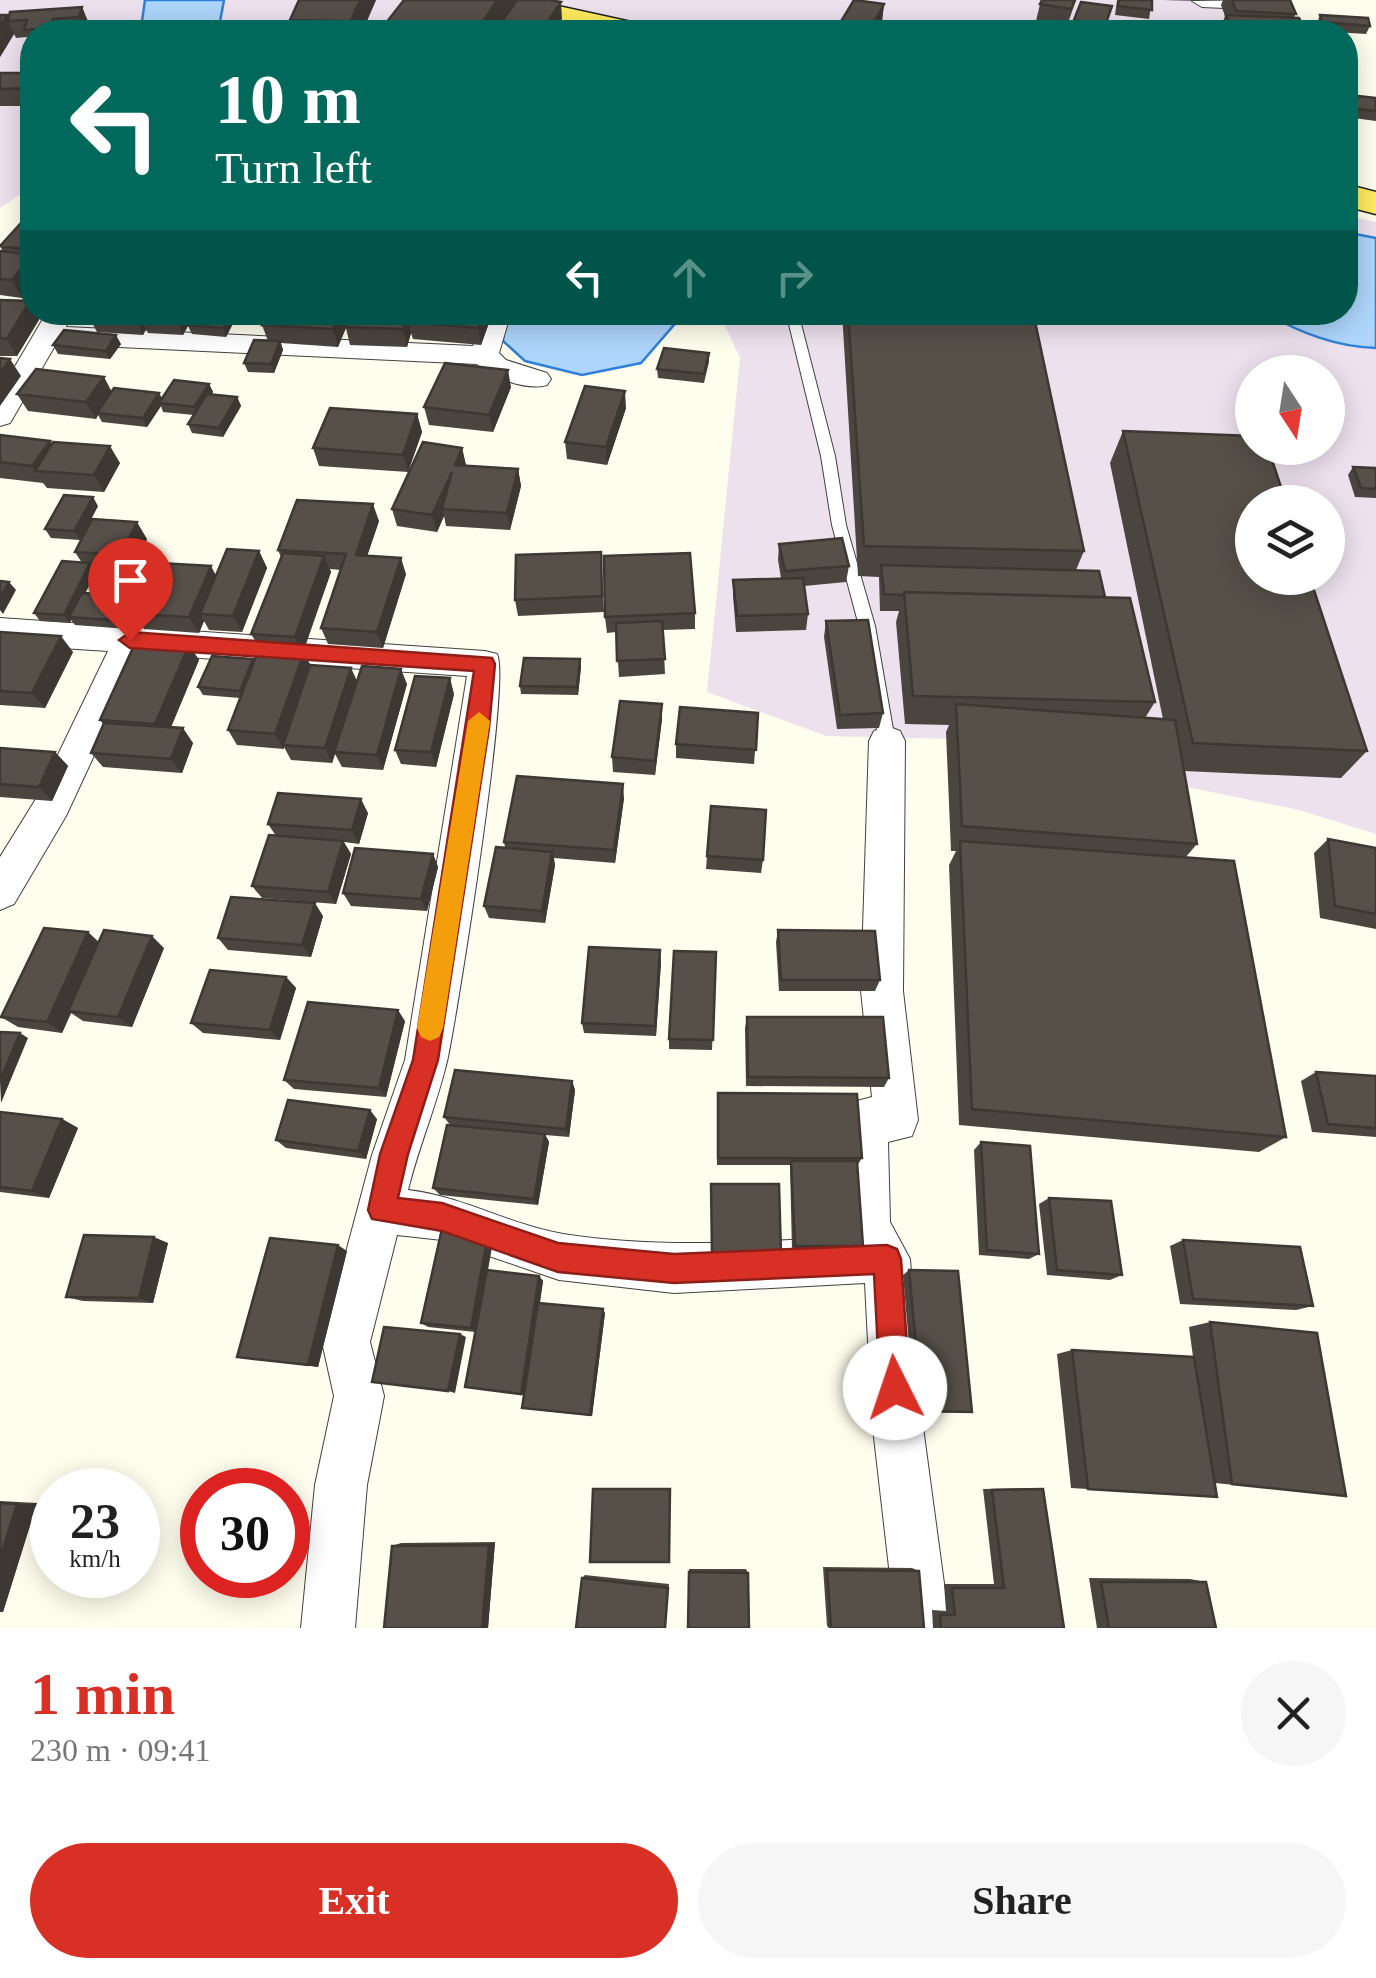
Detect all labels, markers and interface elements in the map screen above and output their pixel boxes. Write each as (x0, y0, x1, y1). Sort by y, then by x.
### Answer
icon: left (50, 60, 180, 190)
text: 10 m (215, 61, 361, 138)
text: Turn left (215, 143, 372, 193)
icon: left (557, 250, 612, 305)
icon: ahead (662, 250, 717, 305)
icon: right (767, 250, 822, 305)
north arrow (1235, 355, 1345, 465)
map controls (1235, 355, 1345, 595)
button: layers (1235, 485, 1345, 595)
pin (88, 538, 173, 641)
icon: arrive (103, 553, 158, 608)
position arrow (843, 1336, 947, 1440)
speed limit sign: 30 (180, 1468, 310, 1598)
text: 23 (70, 1493, 120, 1549)
text: km/h (69, 1545, 121, 1572)
text: 1 min (30, 1661, 175, 1727)
button: close (1241, 1661, 1346, 1766)
text: 230 m · 09:41 (30, 1732, 210, 1768)
button: Exit (30, 1843, 678, 1958)
button: Share (698, 1843, 1346, 1958)

